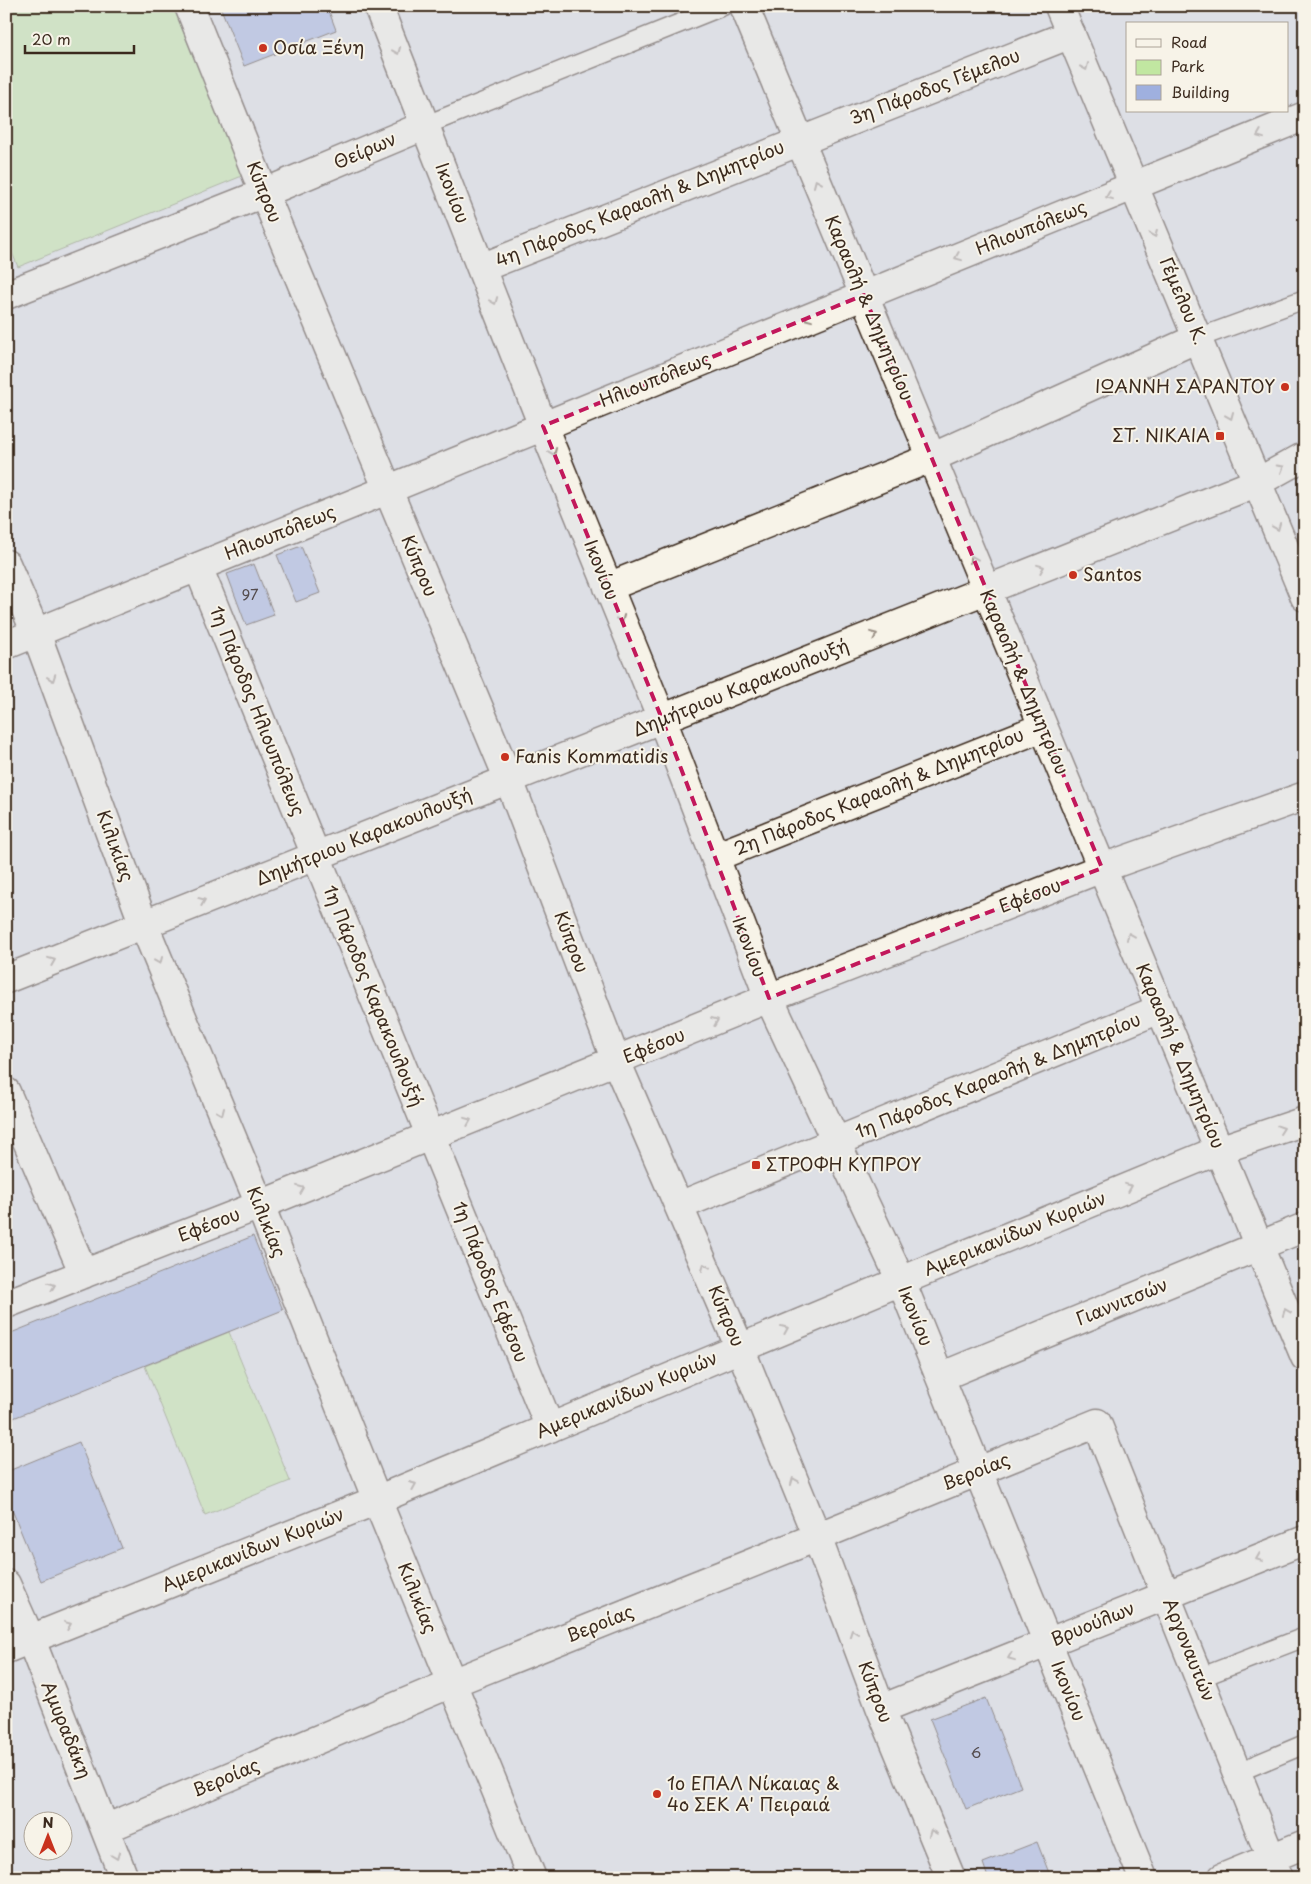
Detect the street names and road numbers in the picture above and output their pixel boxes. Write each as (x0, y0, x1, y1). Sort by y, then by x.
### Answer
street label: 3η Πάροδος Γέμελου (845, 41, 1024, 131)
street label: Θείρων (329, 124, 400, 175)
street label: 4η Πάροδος Καραολή & Δημητρίου (491, 132, 788, 273)
street label: Κύπρου (241, 157, 290, 226)
street label: Ικονίου (430, 158, 477, 227)
street label: Ηλιουπόλεως (971, 192, 1090, 261)
street label: Καραολή & Δημητρίου (819, 211, 922, 404)
street label: Γέμελου Κ. (1154, 252, 1215, 348)
street label: Ηλιουπόλεως (595, 344, 714, 413)
street label: Ηλιουπόλεως (220, 497, 339, 566)
street label: Κύπρου (395, 531, 445, 600)
street label: Ικονίου (578, 535, 627, 604)
street label: Καραολή & Δημητρίου (974, 585, 1077, 778)
street label: 1η Πάροδος Ηλιουπόλεως (204, 601, 313, 819)
street label: Δημήτριου Καρακουλουξή (628, 631, 852, 742)
street label: 2η Πάροδος Καραολή & Δημητρίου (729, 720, 1027, 861)
street label: Δημήτριου Καρακουλουξή (251, 780, 475, 891)
street label: Κιλικίας (91, 806, 142, 885)
street label: Εφέσου (994, 870, 1065, 919)
street label: 1η Πάροδος Καρακουλουξή (318, 881, 431, 1110)
street label: Κύπρου (548, 907, 597, 976)
street label: Ικονίου (727, 912, 774, 981)
street label: Καραολή & Δημητρίου (1130, 959, 1233, 1152)
street label: 1η Πάροδος Καραολή & Δημητρίου (851, 1005, 1144, 1144)
street label: Εφέσου (618, 1020, 689, 1069)
street label: Κιλικίας (241, 1182, 294, 1261)
street label: Αμερικανίδων Κυριών (919, 1184, 1110, 1282)
street label: 1η Πάροδος Εφέσου (447, 1197, 536, 1366)
street label: Εφέσου (173, 1199, 244, 1248)
street label: Γιαννιτσών (1071, 1270, 1171, 1331)
street label: Κύπρου (702, 1281, 752, 1350)
street label: Ικονίου (892, 1281, 941, 1350)
street label: Αμερικανίδων Κυριών (531, 1343, 721, 1444)
street label: Βεροίας (938, 1445, 1013, 1496)
street label: Αμερικανίδων Κυριών (157, 1500, 348, 1598)
street label: Κιλικίας (392, 1558, 445, 1637)
street label: Βρυούλων (1046, 1594, 1139, 1652)
street label: Αργοναυτών (1157, 1594, 1223, 1705)
street label: Βεροίας (562, 1597, 637, 1648)
street label: Ικονίου (1045, 1656, 1094, 1725)
street label: Κύπρου (852, 1657, 901, 1726)
street label: Αμυραδάκη (36, 1677, 99, 1782)
street label: Βεροίας (188, 1750, 263, 1803)

